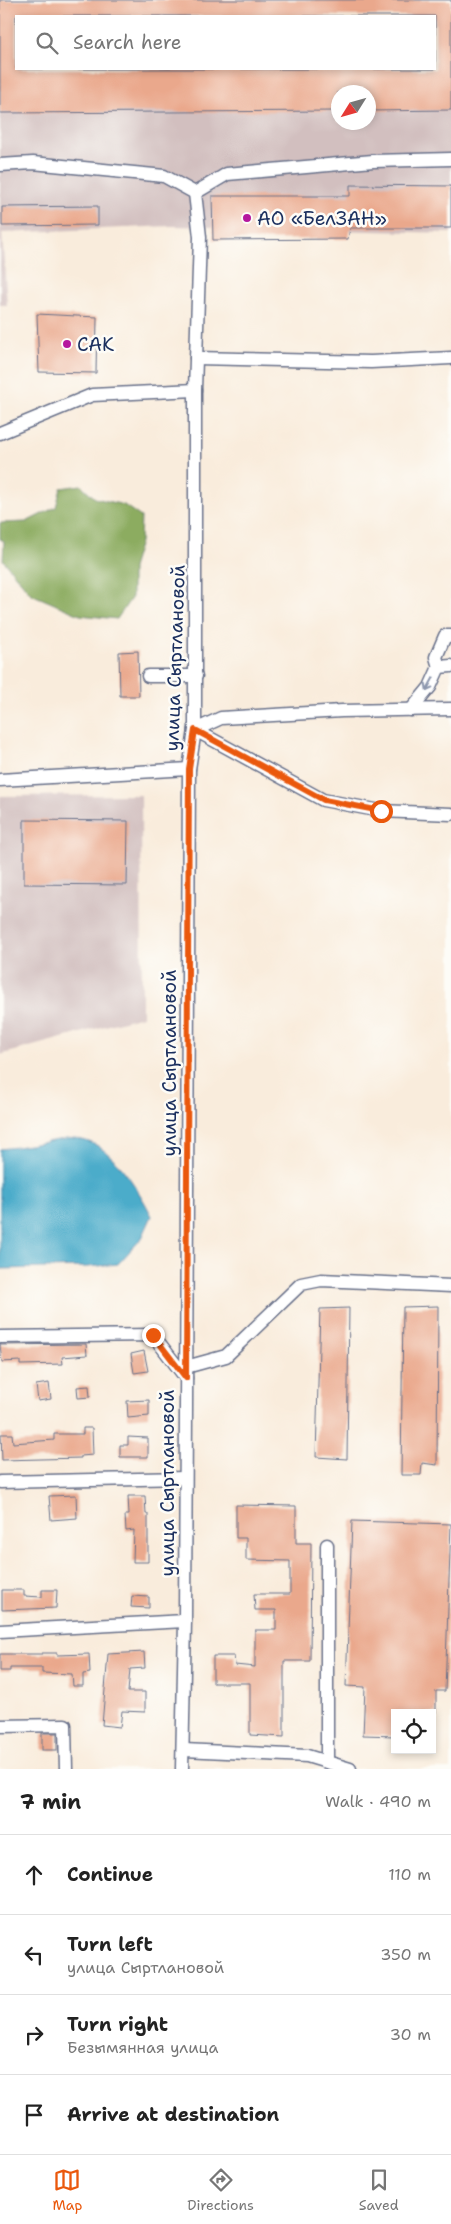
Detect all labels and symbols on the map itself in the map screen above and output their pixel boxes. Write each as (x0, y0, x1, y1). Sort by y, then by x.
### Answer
north arrow (331, 85, 376, 130)
place label: АО «БелЗАН» (257, 206, 387, 231)
marker: АО «БелЗАН» (241, 212, 253, 224)
place label: САК (77, 332, 114, 357)
marker: САК (61, 338, 73, 350)
street label: улица Сыртлановой (159, 564, 191, 752)
one-way arrow (425, 677, 435, 692)
route start (370, 800, 393, 823)
street label: улица Сыртлановой (157, 970, 182, 1156)
route end (142, 1324, 165, 1347)
street label: улица Сыртлановой (155, 1390, 180, 1576)

